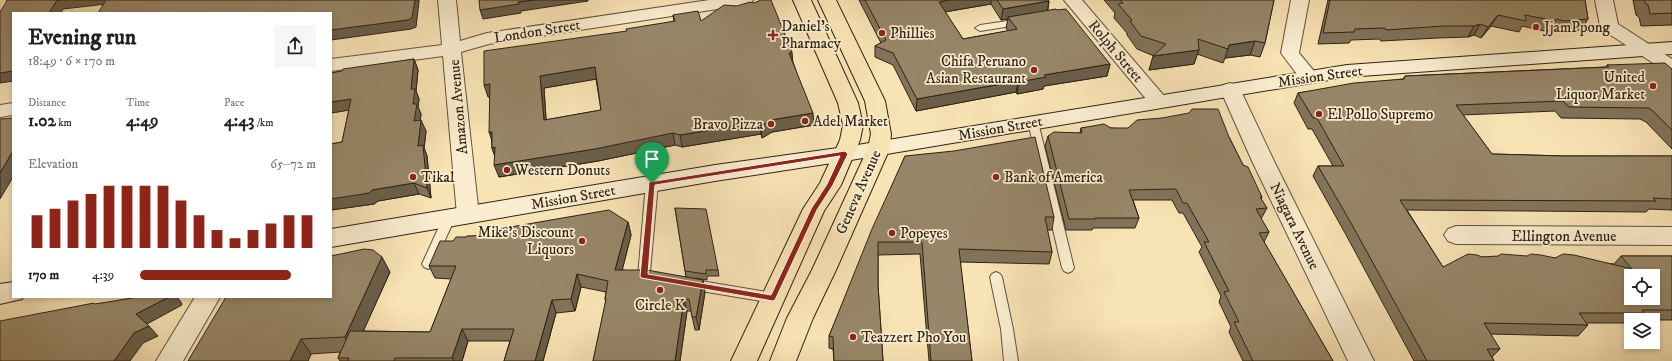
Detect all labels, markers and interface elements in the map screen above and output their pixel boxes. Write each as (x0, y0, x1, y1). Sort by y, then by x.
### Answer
street label: London Street (493, 15, 582, 48)
street label: Rolph Street (1084, 16, 1147, 87)
place label: Daniel's Pharmacy (781, 17, 842, 53)
place label: JjamPpong (1542, 18, 1611, 37)
marker: JjamPpong (1531, 22, 1541, 32)
text: Evening run (28, 24, 136, 51)
place label: Phillies (890, 24, 935, 43)
button: share (274, 25, 316, 67)
marker: Phillies (877, 28, 887, 38)
marker: Daniel's Pharmacy (768, 30, 778, 40)
place label: Chifa Peruano Asian Restaurant (926, 52, 1026, 88)
text: 18:49 · 6 × 170 m (28, 53, 115, 69)
street label: Amazon Avenue (445, 59, 472, 155)
street label: Mission Street (1277, 61, 1364, 92)
marker: Chifa Peruano Asian Restaurant (1029, 65, 1039, 75)
place label: United Liquor Market (1556, 68, 1646, 104)
marker: United Liquor Market (1648, 81, 1658, 91)
text: Distance (28, 96, 66, 110)
text: Time (126, 96, 150, 110)
text: Pace (224, 96, 244, 110)
place label: El Pollo Supremo (1327, 105, 1433, 124)
marker: El Pollo Supremo (1314, 109, 1324, 119)
text: 1.02 (28, 110, 56, 132)
text: 4:49 (126, 110, 159, 132)
text: 4:43 (224, 110, 254, 132)
place label: Adel Market (813, 112, 888, 131)
street label: Mission Street (956, 112, 1044, 145)
place label: Bravo Pizza (693, 115, 764, 134)
text: km (56, 116, 72, 130)
text: /km (254, 116, 273, 130)
marker: Adel Market (800, 116, 810, 126)
marker: Bravo Pizza (766, 119, 776, 129)
pin (635, 142, 669, 183)
street label: Geneva Avenue (831, 147, 885, 237)
icon: arrive (641, 148, 663, 170)
text: Elevation (28, 156, 78, 172)
text: 65–72 m (270, 156, 316, 172)
place label: Western Donuts (514, 161, 610, 180)
marker: Western Donuts (502, 165, 512, 175)
place label: Tikal (421, 168, 455, 187)
place label: Bank of America (1004, 168, 1103, 187)
marker: Tikal (408, 172, 418, 182)
marker: Bank of America (991, 172, 1001, 182)
street label: Niagara Avenue (1265, 180, 1324, 273)
street label: Mission Street (529, 181, 617, 214)
place label: Mike's Discount Liquors (477, 223, 574, 259)
place label: Popeyes (900, 224, 948, 243)
street label: Ellington Avenue (1511, 227, 1617, 246)
marker: Popeyes (887, 228, 897, 238)
marker: Mike's Discount Liquors (577, 236, 587, 246)
text: 170 m (28, 267, 59, 283)
text: 4:39 (92, 267, 114, 283)
map controls (1624, 269, 1660, 349)
button: locate (1624, 269, 1660, 305)
marker: Circle K (655, 285, 665, 295)
place label: Circle K (635, 296, 686, 315)
button: layers (1624, 313, 1660, 349)
place label: Teazzert Pho You (861, 328, 966, 347)
marker: Teazzert Pho You (848, 332, 858, 342)

